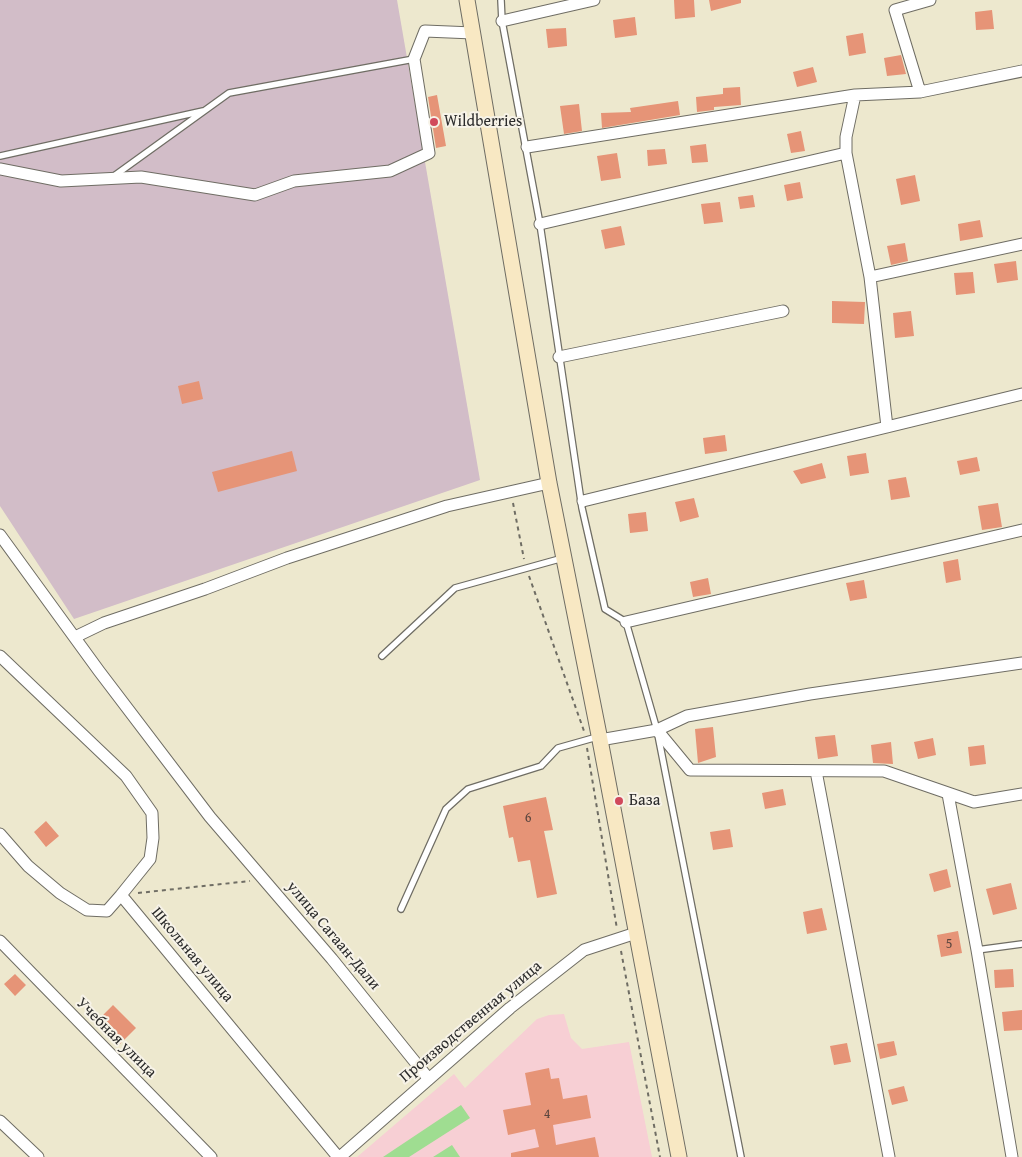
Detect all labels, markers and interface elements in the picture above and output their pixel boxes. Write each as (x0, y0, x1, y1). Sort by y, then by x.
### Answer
place label: Wildberries (444, 112, 522, 132)
marker: Wildberries (428, 116, 440, 128)
place label: База (629, 791, 660, 811)
marker: База (613, 795, 625, 807)
house number: 6 (525, 810, 531, 826)
street label: улица Сагаан-Дали (282, 878, 384, 994)
street label: Школьная улица (147, 904, 237, 1006)
house number: 5 (946, 936, 952, 952)
street label: Производственная улица (396, 957, 546, 1087)
street label: Учебная улица (72, 994, 160, 1082)
house number: 4 (544, 1106, 550, 1122)

